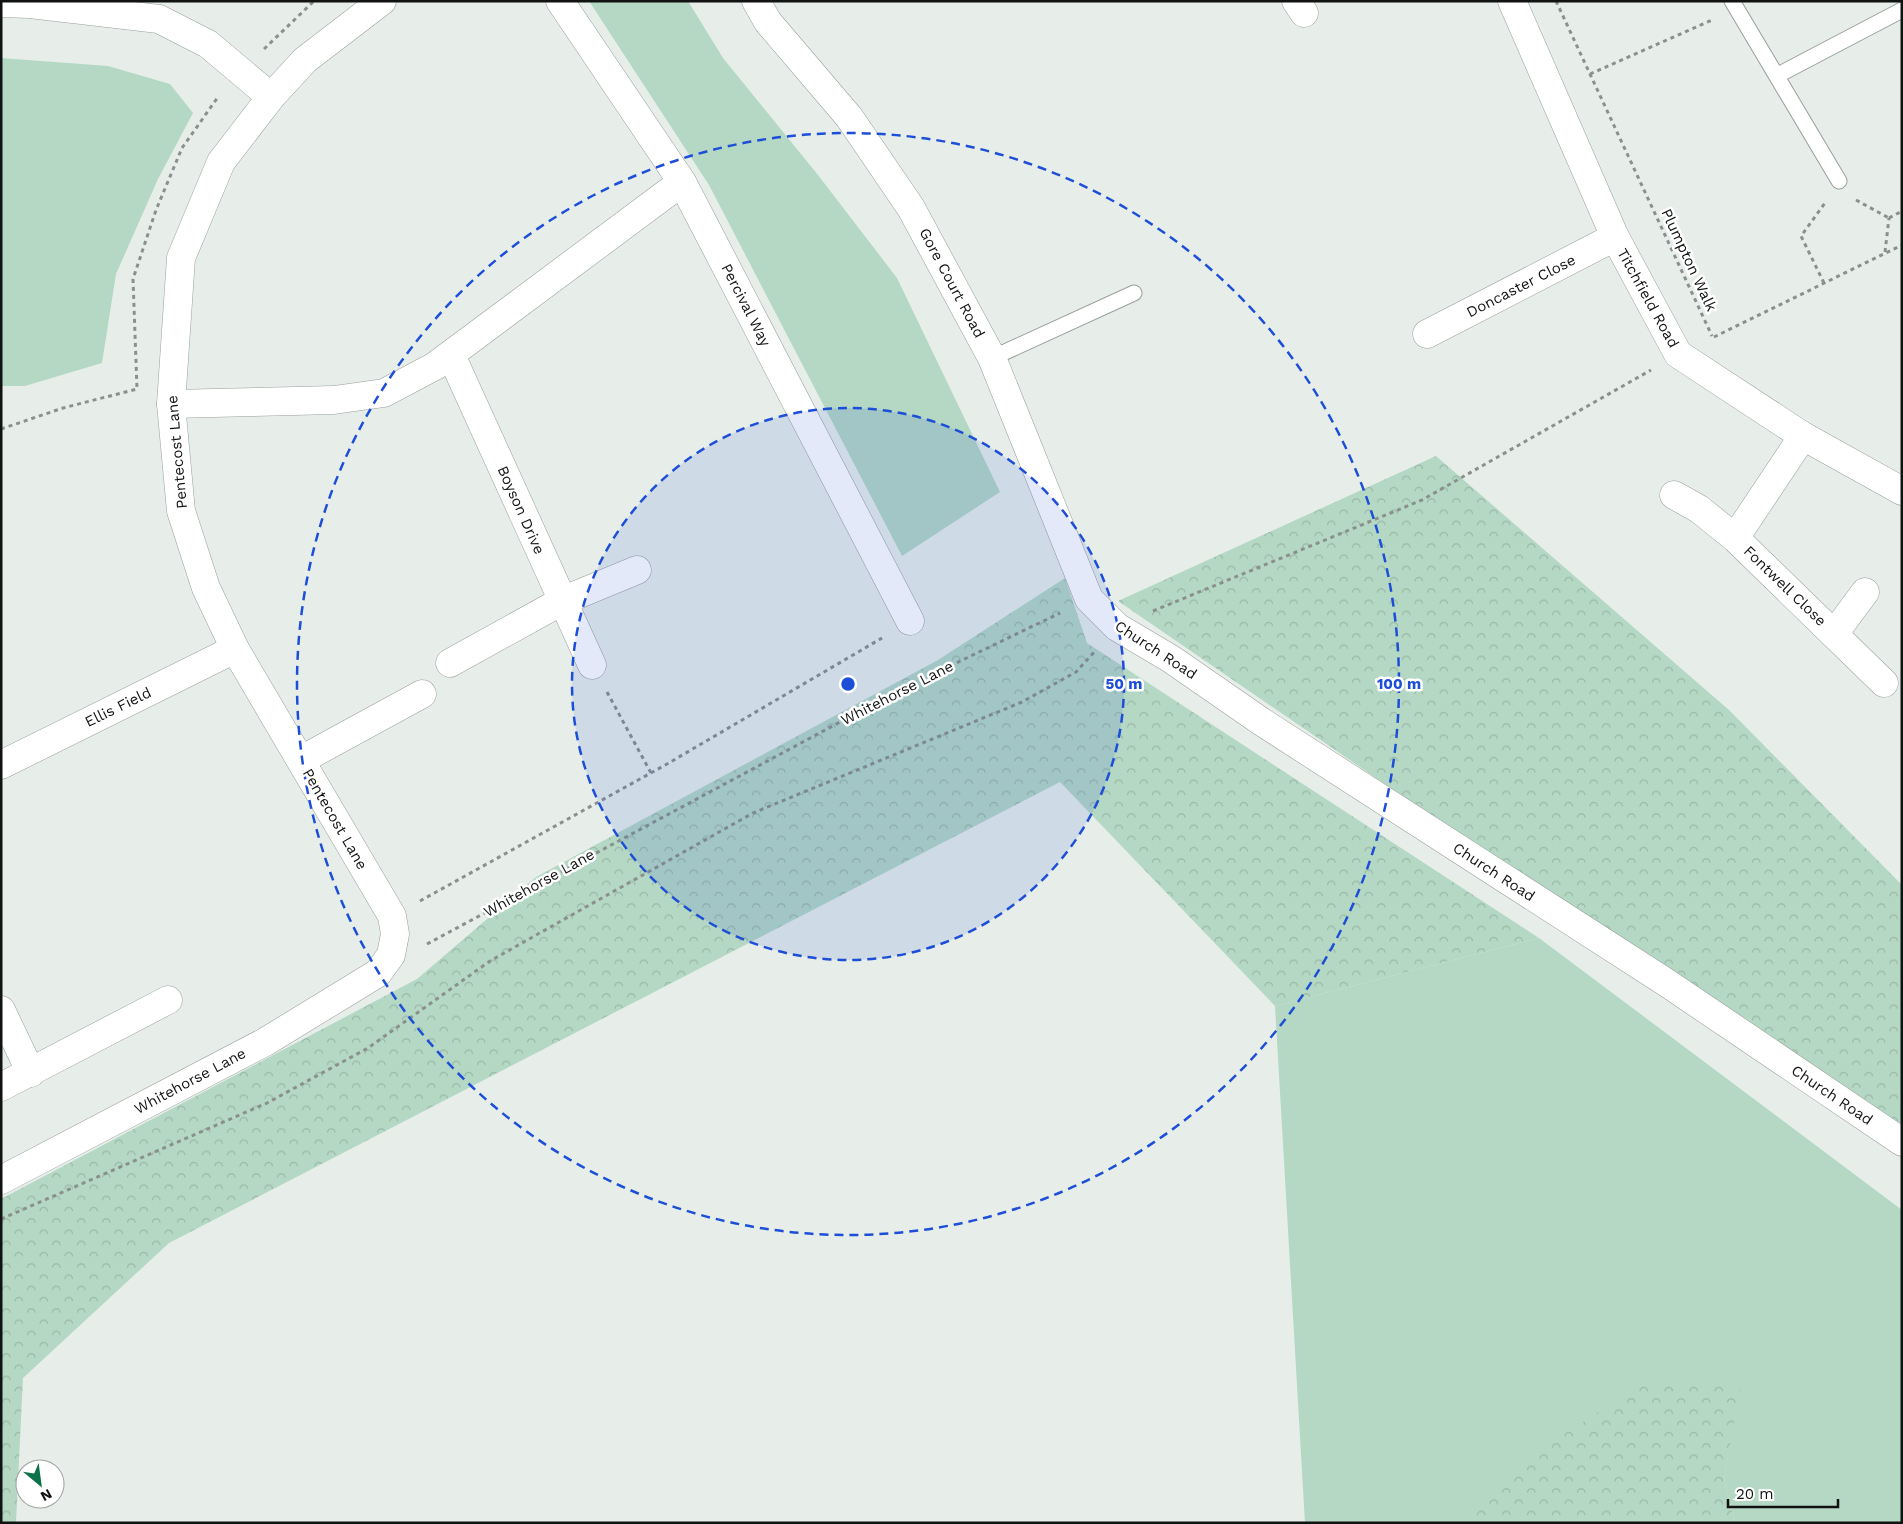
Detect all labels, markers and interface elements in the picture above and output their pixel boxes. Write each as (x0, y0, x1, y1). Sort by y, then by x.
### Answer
street label: Plumpton Walk (1657, 206, 1721, 315)
street label: Gore Court Road (915, 225, 989, 341)
street label: Titchfield Road (1613, 245, 1683, 351)
street label: Doncaster Close (1463, 251, 1579, 321)
street label: Percival Way (717, 261, 775, 350)
street label: Pentecost Lane (163, 394, 191, 510)
street label: Boyson Drive (494, 463, 548, 557)
street label: Fontwell Close (1740, 542, 1830, 630)
street label: Church Road (1112, 617, 1200, 683)
street label: Whitehorse Lane (838, 657, 956, 729)
centre of rings (839, 675, 857, 693)
text: 50 m (1106, 675, 1142, 693)
text: 100 m (1377, 675, 1421, 693)
street label: Ellis Field (82, 683, 154, 731)
street label: Pentecost Lane (299, 765, 371, 873)
street label: Church Road (1450, 839, 1538, 905)
street label: Whitehorse Lane (480, 845, 598, 921)
street label: Whitehorse Lane (131, 1044, 249, 1118)
street label: Church Road (1788, 1061, 1876, 1129)
north arrow (15, 1459, 65, 1509)
scale bar (1728, 1476, 1838, 1508)
text: 20 m (1736, 1485, 1774, 1503)
text: N (38, 1486, 55, 1505)

